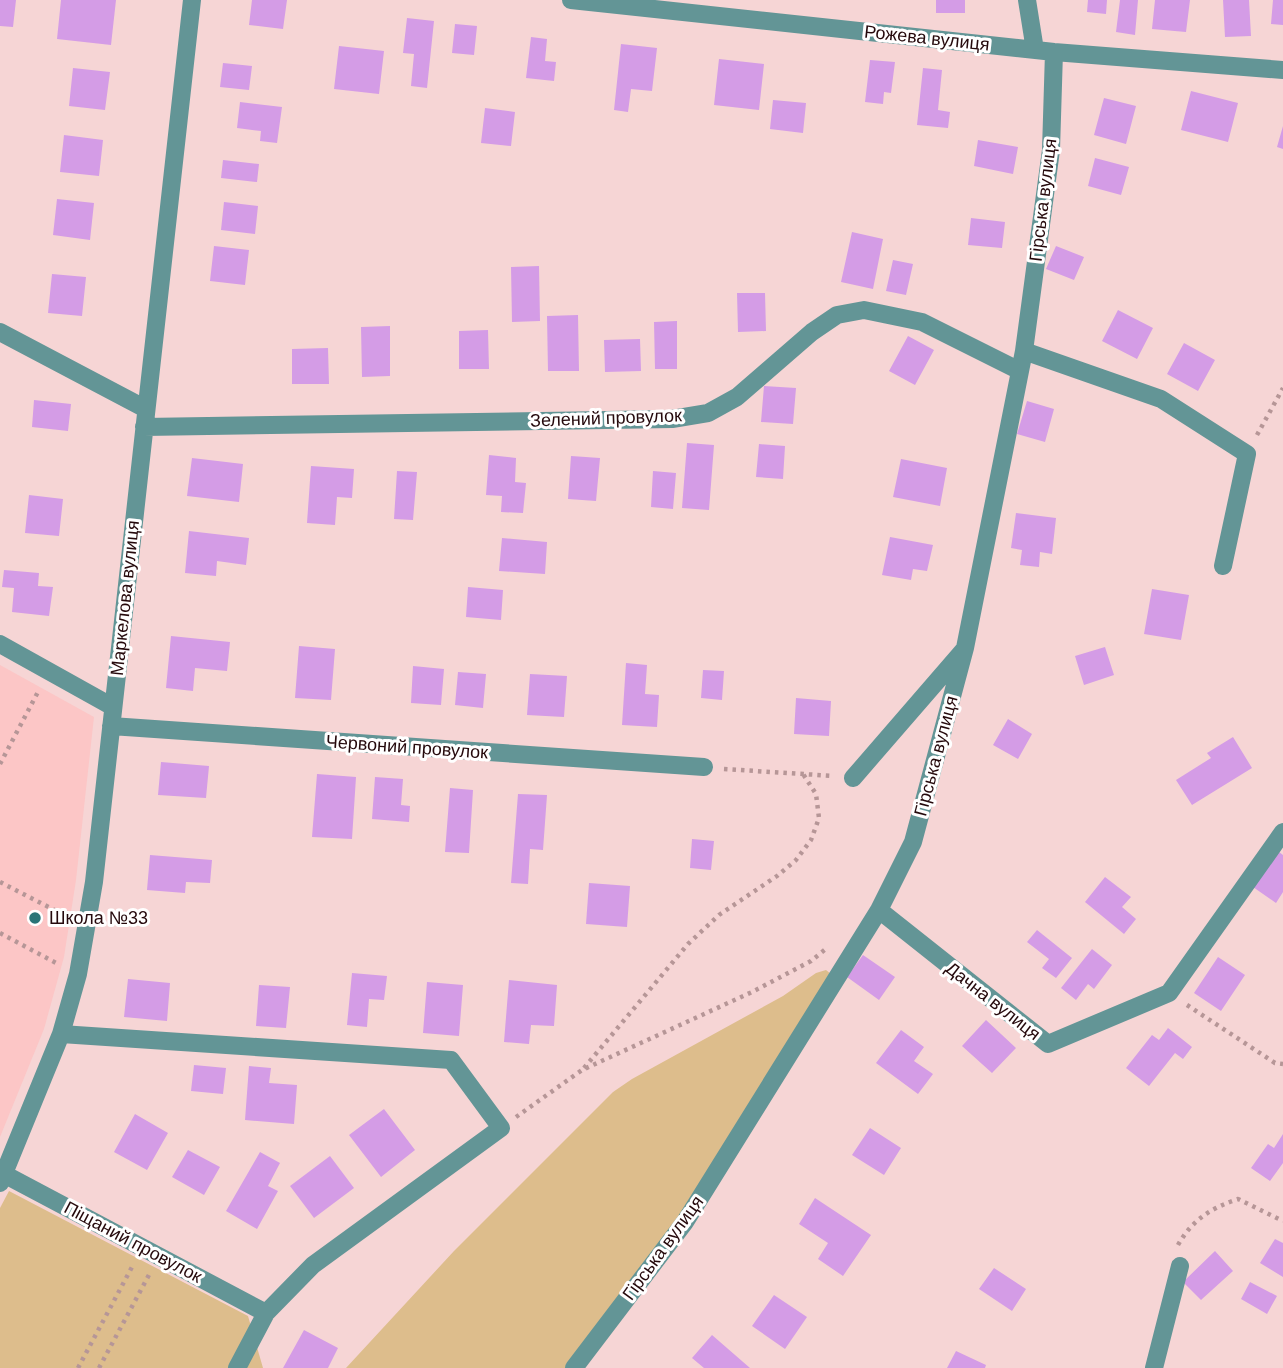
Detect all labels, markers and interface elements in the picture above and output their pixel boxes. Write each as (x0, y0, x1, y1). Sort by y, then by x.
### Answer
street label: Рожева вулиця (863, 21, 991, 55)
street label: Гірська вулиця (1026, 137, 1060, 263)
street label: Зелений провулок (530, 405, 682, 431)
street label: Маркелова вулиця (107, 519, 143, 677)
street label: Гірська вулиця (910, 694, 962, 818)
street label: Червоний провулок (325, 731, 489, 763)
place label: Школа №33 (49, 908, 148, 928)
marker: Школа №33 (27, 910, 43, 926)
street label: Дачна вулиця (942, 958, 1044, 1044)
street label: Гірська вулиця (619, 1192, 707, 1304)
street label: Піщаний провулок (61, 1197, 205, 1287)

